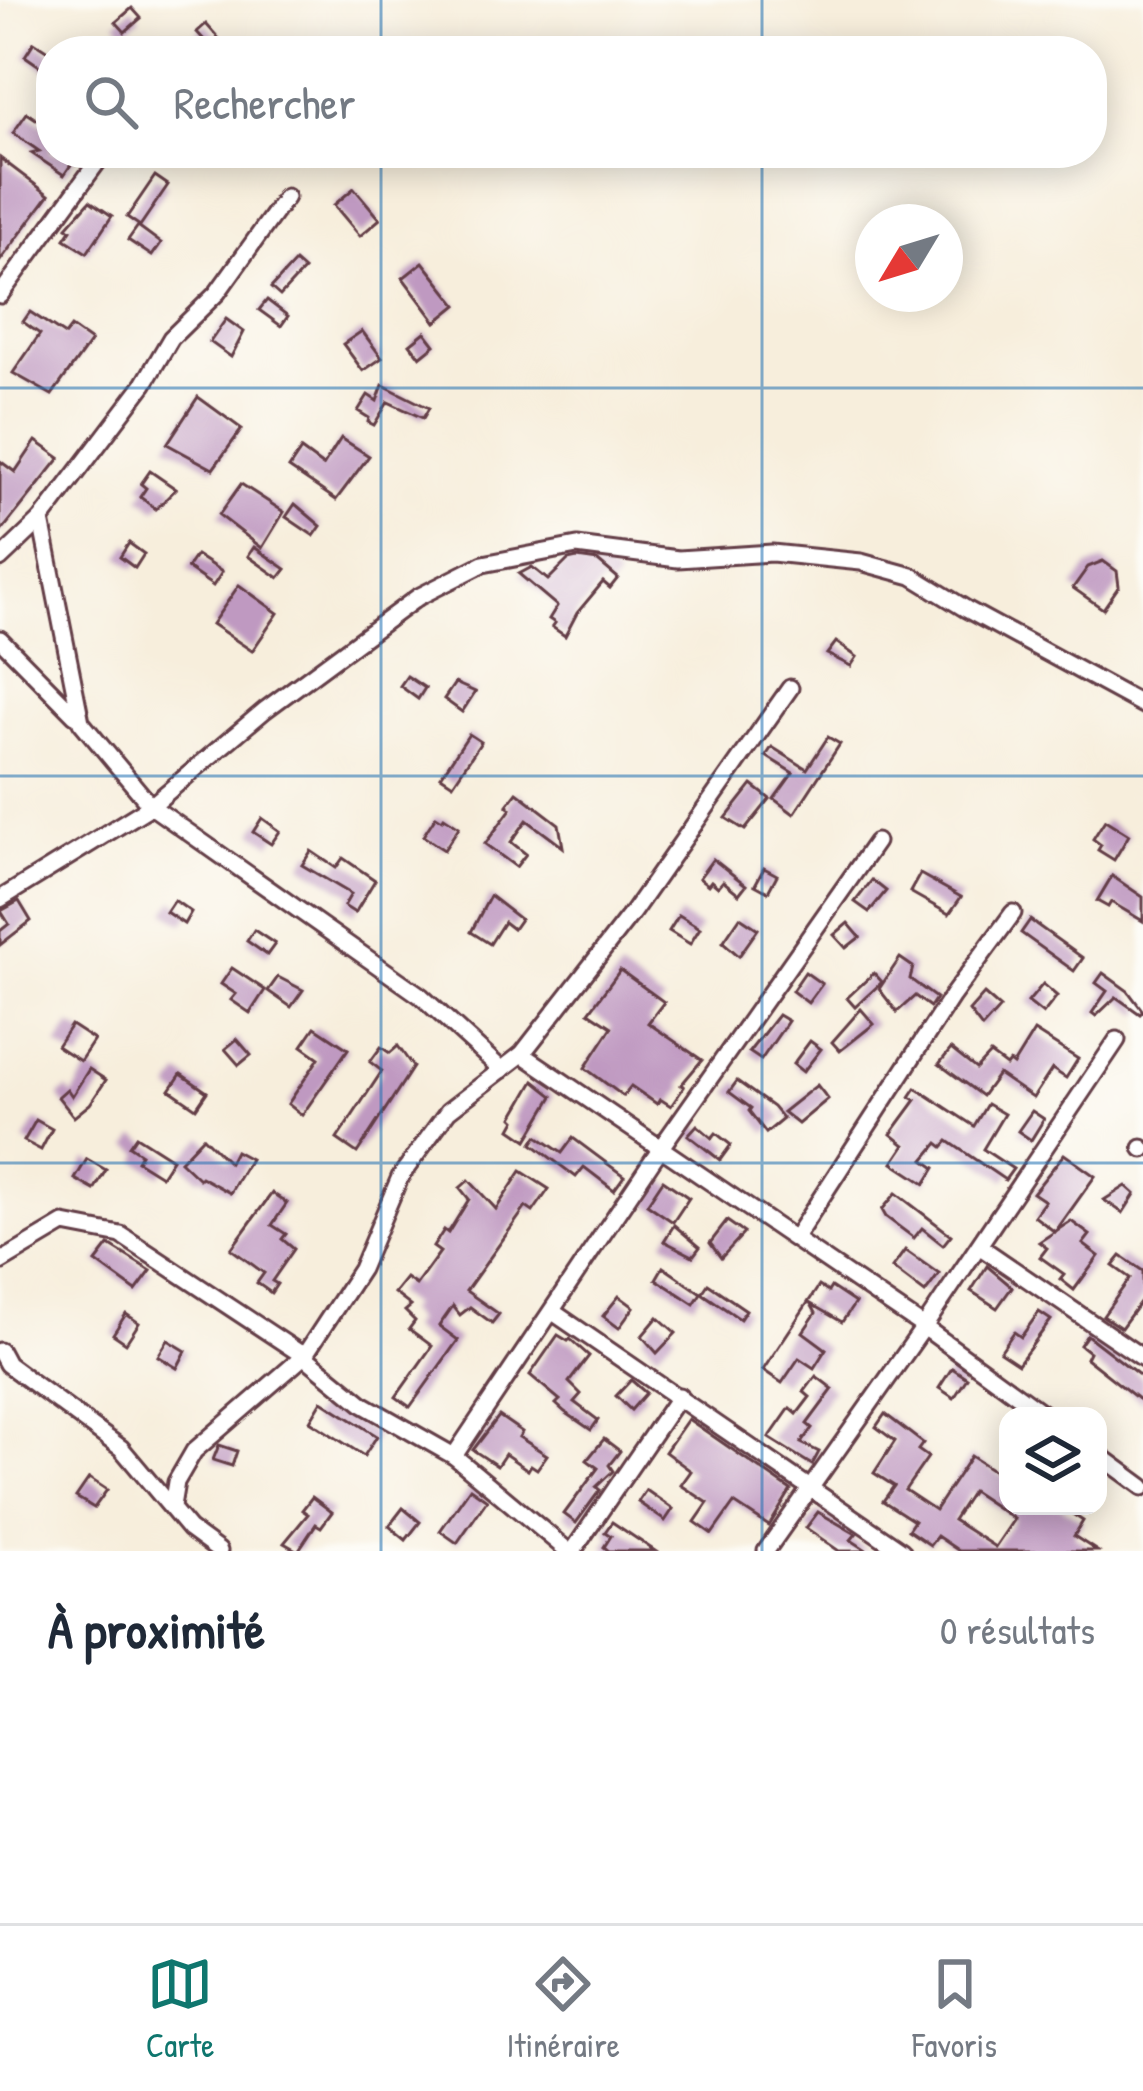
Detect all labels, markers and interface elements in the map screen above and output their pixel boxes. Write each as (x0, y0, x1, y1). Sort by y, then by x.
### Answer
search box (36, 36, 1107, 168)
icon: search (78, 69, 144, 135)
text: Rechercher (174, 72, 356, 133)
north arrow (855, 204, 963, 312)
map controls (999, 1407, 1107, 1515)
button: layers (999, 1407, 1107, 1515)
text: À proximité (48, 1595, 265, 1664)
text: 0 résultats (940, 1603, 1095, 1656)
tab: Carte (146, 1951, 214, 2067)
tab: Itinéraire (507, 1951, 620, 2067)
tab: Favoris (912, 1951, 997, 2067)

